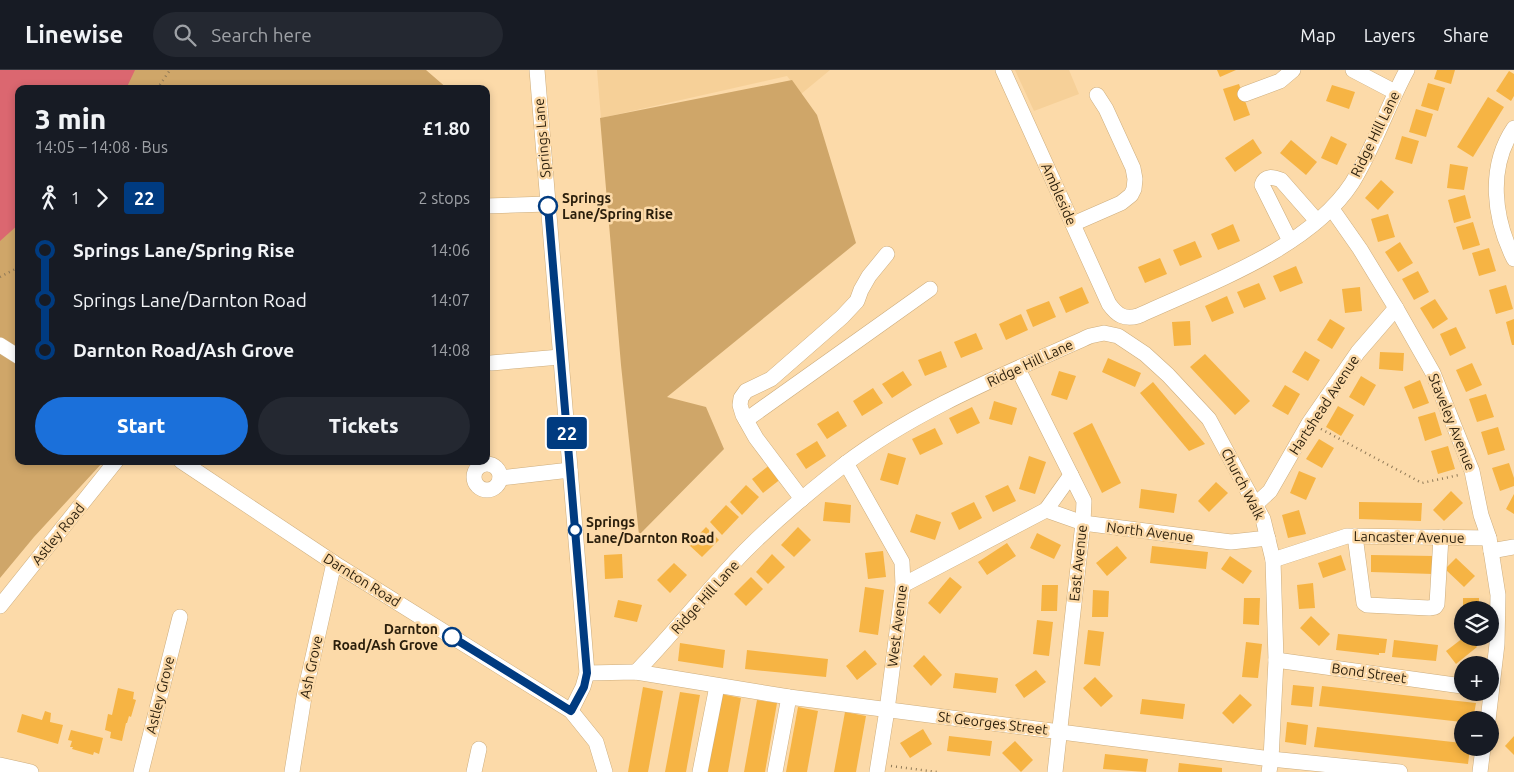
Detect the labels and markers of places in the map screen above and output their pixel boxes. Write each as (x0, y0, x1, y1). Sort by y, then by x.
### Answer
place label: Springs Lane/Spring Rise (562, 190, 673, 222)
marker: Springs Lane/Spring Rise (538, 196, 558, 216)
place label: Springs Lane/Darnton Road (586, 514, 714, 546)
marker: Springs Lane/Darnton Road (568, 523, 582, 537)
place label: Darnton Road/Ash Grove (333, 621, 438, 653)
marker: Darnton Road/Ash Grove (442, 627, 462, 647)

